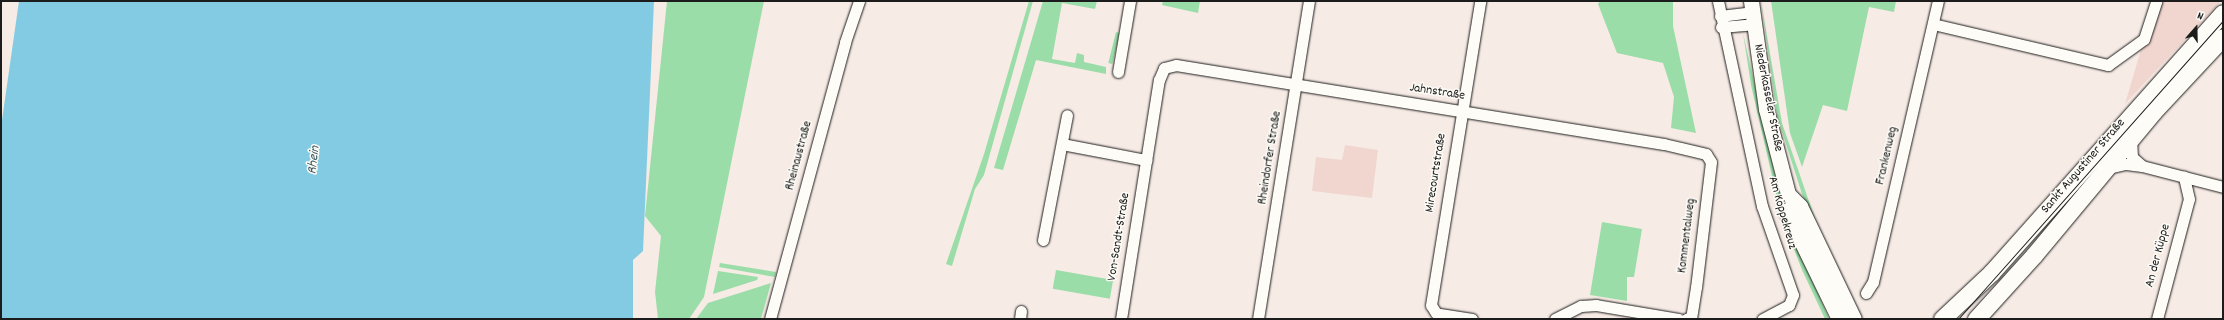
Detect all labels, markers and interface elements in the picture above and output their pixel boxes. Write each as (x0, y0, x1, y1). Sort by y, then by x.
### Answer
north arrow (2176, 8, 2216, 48)
text: N (2195, 8, 2205, 25)
street label: Niederkasseler Straße (1749, 43, 1785, 153)
street label: Jahnstraße (1408, 81, 1466, 105)
street label: Rheindorfer Straße (1256, 110, 1286, 206)
street label: Sankt Augustiner Straße (2039, 116, 2129, 218)
street label: Rheinaustraße (783, 120, 817, 192)
street label: Frankenweg (1874, 125, 1902, 187)
street label: Mirecourtstraße (1423, 132, 1451, 214)
water label: Rhein (304, 145, 324, 175)
street label: Am Köppekreuz (1763, 175, 1799, 251)
street label: Von-Sandt-Straße (1105, 192, 1135, 282)
street label: Kommentalweg (1676, 198, 1700, 274)
street label: An der Küppe (2143, 223, 2175, 289)

